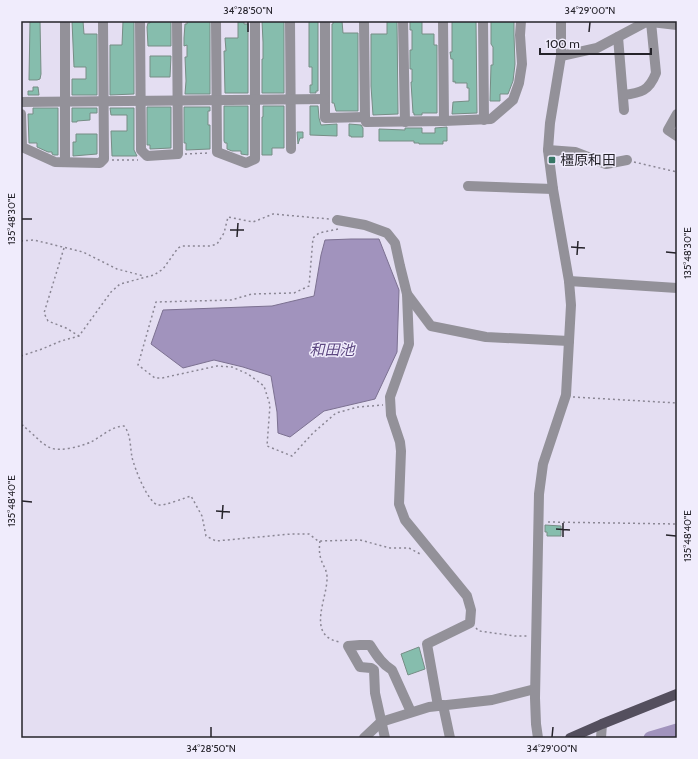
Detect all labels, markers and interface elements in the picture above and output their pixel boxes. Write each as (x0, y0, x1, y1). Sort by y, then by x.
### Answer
text: 34°28'50"N (223, 4, 273, 17)
text: 34°29'00"N (565, 4, 615, 17)
scale bar (540, 30, 651, 56)
text: 100 m (546, 36, 580, 51)
place label: 橿原和田 (560, 151, 616, 169)
marker: 橿原和田 (547, 155, 557, 165)
text: 135°48'30"E (5, 193, 18, 245)
text: 135°48'30"E (681, 227, 694, 279)
water label: 和田池 (309, 341, 356, 359)
text: 135°48'40"E (5, 475, 18, 527)
text: 135°48'40"E (681, 510, 694, 562)
text: 34°28'50"N (186, 742, 236, 755)
text: 34°29'00"N (527, 742, 577, 755)

